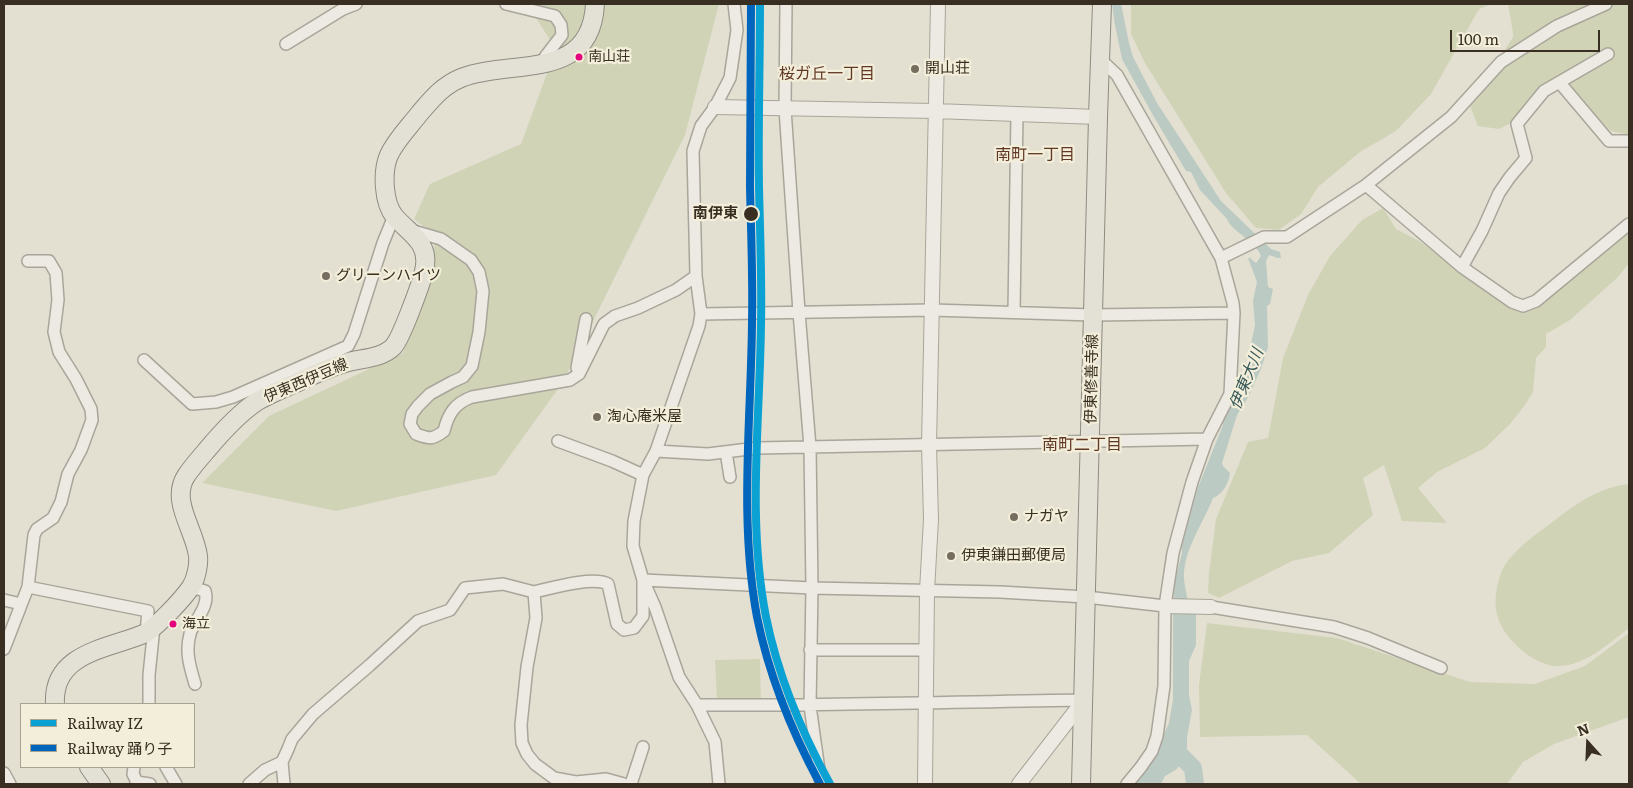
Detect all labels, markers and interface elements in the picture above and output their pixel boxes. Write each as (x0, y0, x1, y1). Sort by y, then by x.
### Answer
scale bar (1453, 20, 1603, 52)
text: 100 m (1458, 27, 1499, 50)
place label: 南山荘 (588, 49, 630, 65)
marker: 南山荘 (574, 52, 584, 62)
place label: 開山荘 (925, 60, 970, 78)
marker: 開山荘 (909, 63, 921, 75)
district label: 桜ガ丘一丁目 (779, 64, 875, 84)
district label: 南町一丁目 (995, 145, 1075, 165)
place label: 南伊東 (693, 205, 738, 223)
marker: 南伊東 (742, 205, 760, 223)
place label: グリーンハイツ (336, 267, 441, 285)
marker: グリーンハイツ (320, 270, 332, 282)
street label: 伊東修善寺線 (1082, 334, 1102, 424)
water label: 伊東大川 (1226, 346, 1268, 412)
street label: 伊東西伊豆線 (261, 355, 351, 407)
place label: 淘心庵米屋 (607, 408, 682, 426)
marker: 淘心庵米屋 (591, 411, 603, 423)
district label: 南町二丁目 (1042, 435, 1122, 455)
place label: ナガヤ (1024, 508, 1069, 526)
marker: ナガヤ (1008, 511, 1020, 523)
place label: 伊東鎌田郵便局 (961, 547, 1066, 565)
marker: 伊東鎌田郵便局 (945, 550, 957, 562)
place label: 海立 (182, 616, 210, 632)
marker: 海立 (168, 619, 178, 629)
legend (20, 703, 195, 768)
text: Railway IZ (67, 711, 143, 734)
text: N (1574, 717, 1592, 740)
north arrow (1563, 718, 1613, 768)
text: Railway 踊り子 (67, 736, 172, 759)

